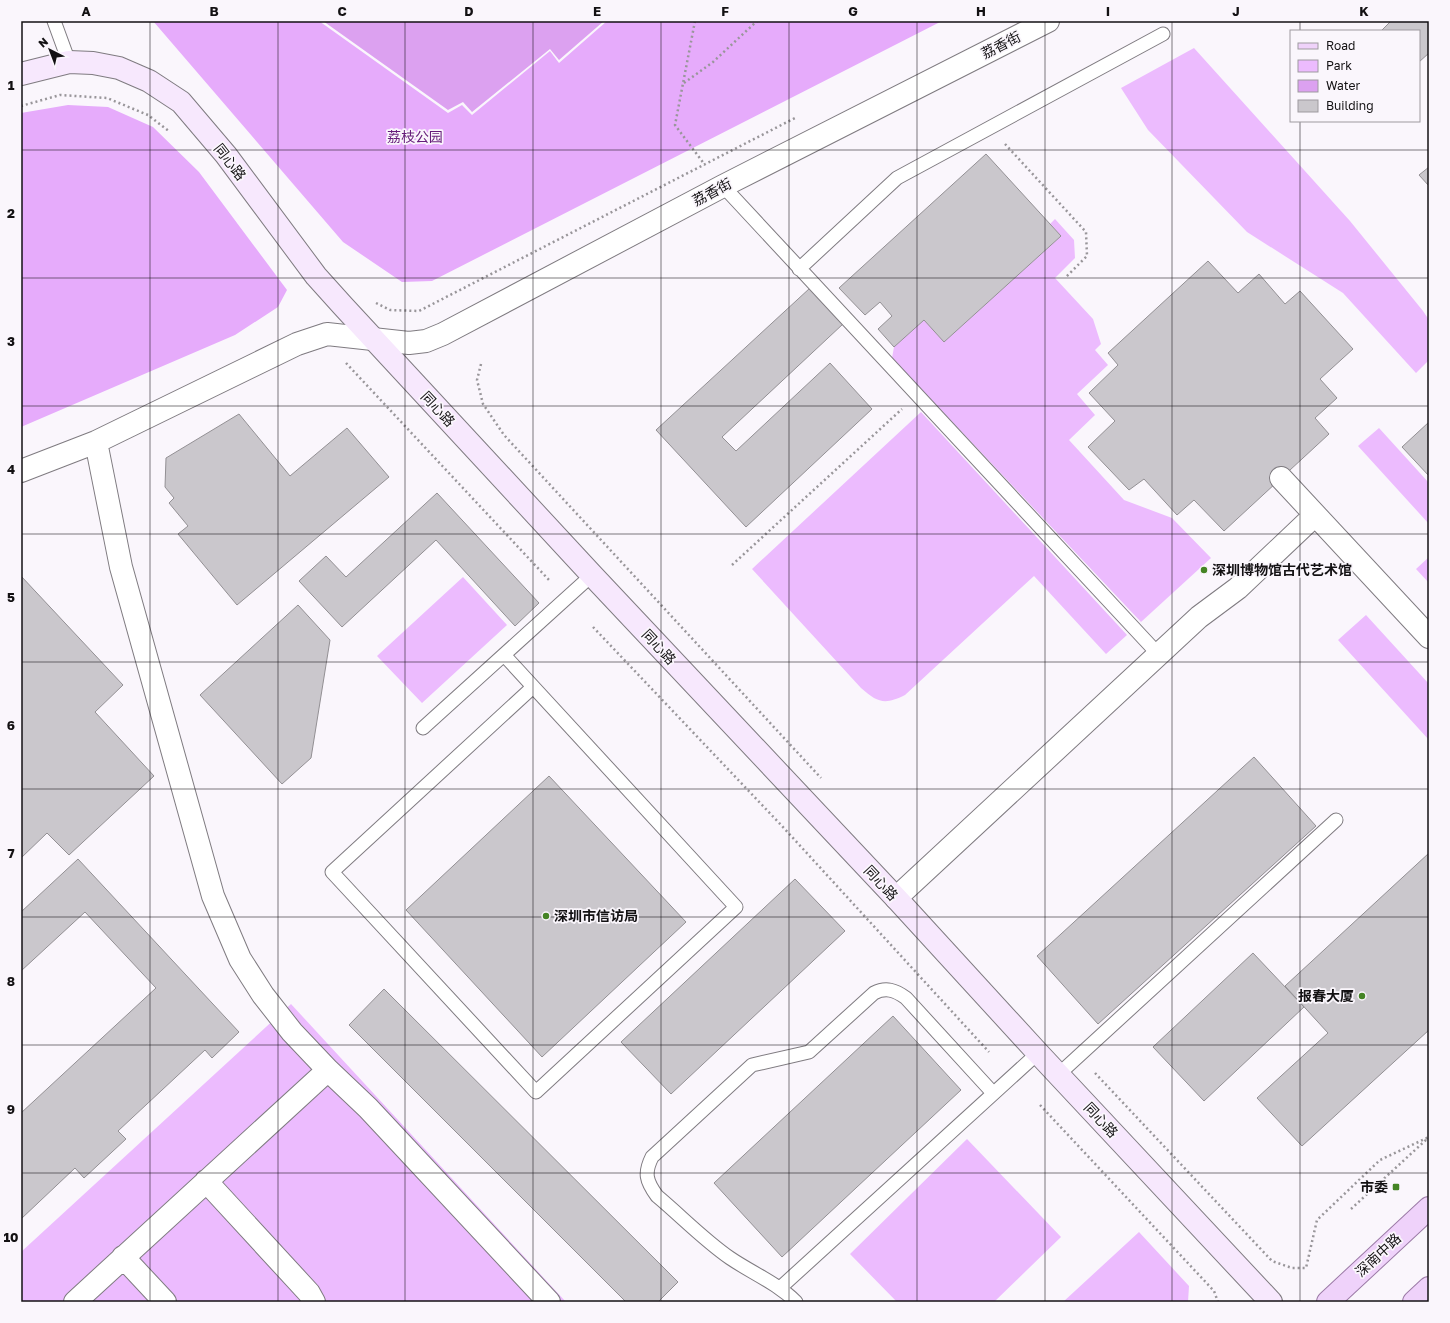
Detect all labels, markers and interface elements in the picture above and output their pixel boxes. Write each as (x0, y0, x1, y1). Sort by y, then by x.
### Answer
text: A (81, 3, 91, 19)
text: B (209, 3, 219, 19)
text: C (337, 3, 347, 19)
text: D (464, 3, 474, 19)
text: E (593, 3, 601, 19)
text: F (721, 3, 729, 19)
text: G (848, 3, 858, 19)
text: H (976, 3, 986, 19)
text: I (1106, 3, 1110, 19)
text: J (1232, 3, 1240, 19)
text: K (1359, 3, 1369, 19)
street label: 荔香街 (978, 27, 1023, 62)
north arrow (30, 30, 70, 70)
legend (1290, 30, 1420, 122)
text: N (36, 35, 50, 50)
text: Road (1326, 38, 1355, 53)
text: Park (1326, 58, 1352, 73)
text: 1 (8, 77, 15, 93)
text: Water (1326, 78, 1360, 93)
text: Building (1326, 98, 1374, 113)
park label: 荔枝公园 (387, 128, 443, 145)
street label: 同心路 (211, 140, 250, 183)
street label: 荔香街 (689, 174, 734, 209)
text: 2 (7, 205, 15, 221)
text: 3 (7, 333, 15, 349)
street label: 同心路 (418, 388, 459, 430)
text: 4 (7, 461, 15, 477)
place label: 深圳博物馆古代艺术馆 (1212, 561, 1352, 578)
marker: 深圳博物馆古代艺术馆 (1199, 565, 1209, 575)
text: 5 (7, 589, 15, 605)
street label: 同心路 (639, 626, 680, 668)
text: 6 (7, 717, 15, 733)
text: 7 (7, 845, 15, 861)
street label: 同心路 (861, 862, 902, 904)
place label: 深圳市信访局 (554, 907, 638, 924)
marker: 深圳市信访局 (541, 911, 551, 921)
text: 8 (7, 973, 15, 989)
place label: 报春大厦 (1298, 987, 1354, 1004)
marker: 报春大厦 (1357, 991, 1367, 1001)
street label: 同心路 (1081, 1099, 1122, 1141)
text: 9 (7, 1101, 15, 1117)
place label: 市委 (1360, 1178, 1388, 1195)
marker: 市委 (1391, 1182, 1401, 1192)
text: 10 (3, 1229, 19, 1245)
street label: 深南中路 (1351, 1229, 1404, 1280)

